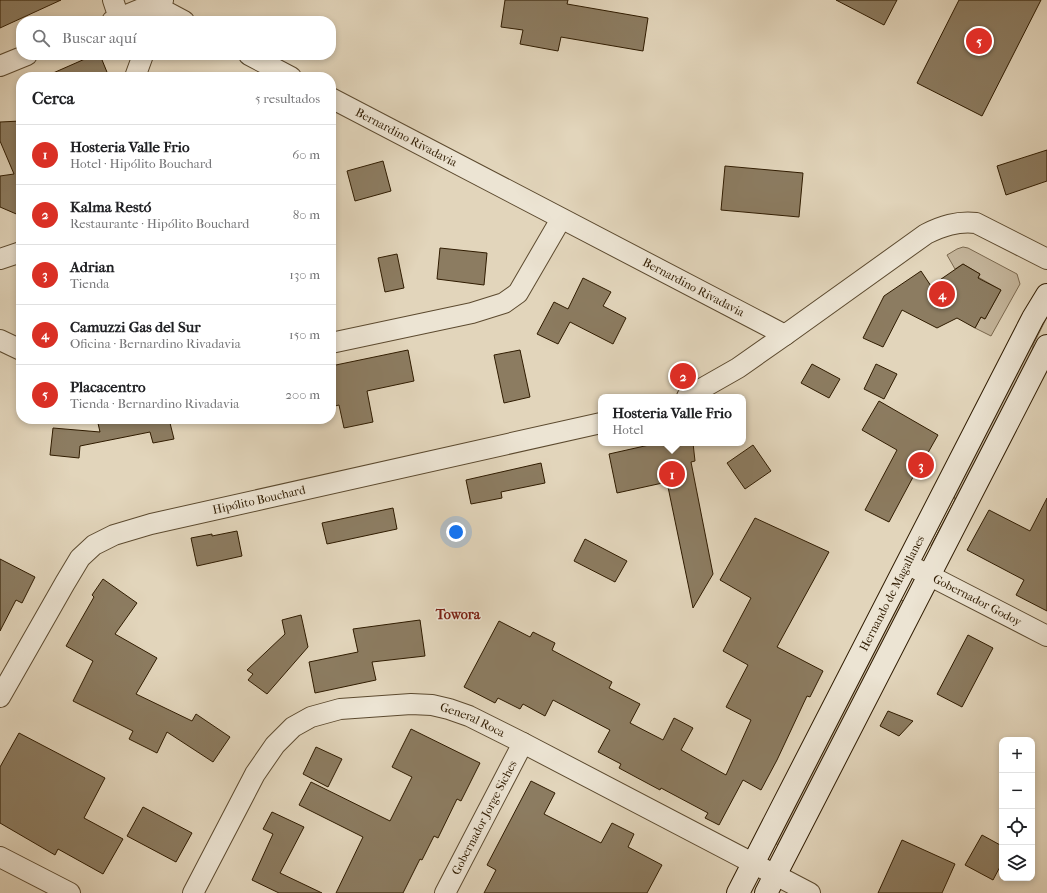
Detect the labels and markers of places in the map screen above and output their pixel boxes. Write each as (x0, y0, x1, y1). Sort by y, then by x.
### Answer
pin: 5 (966, 26, 992, 56)
pin: 4 (929, 279, 955, 309)
pin: 2 (670, 361, 696, 391)
pin: 3 (908, 450, 934, 480)
pin: 1 (659, 459, 685, 489)

